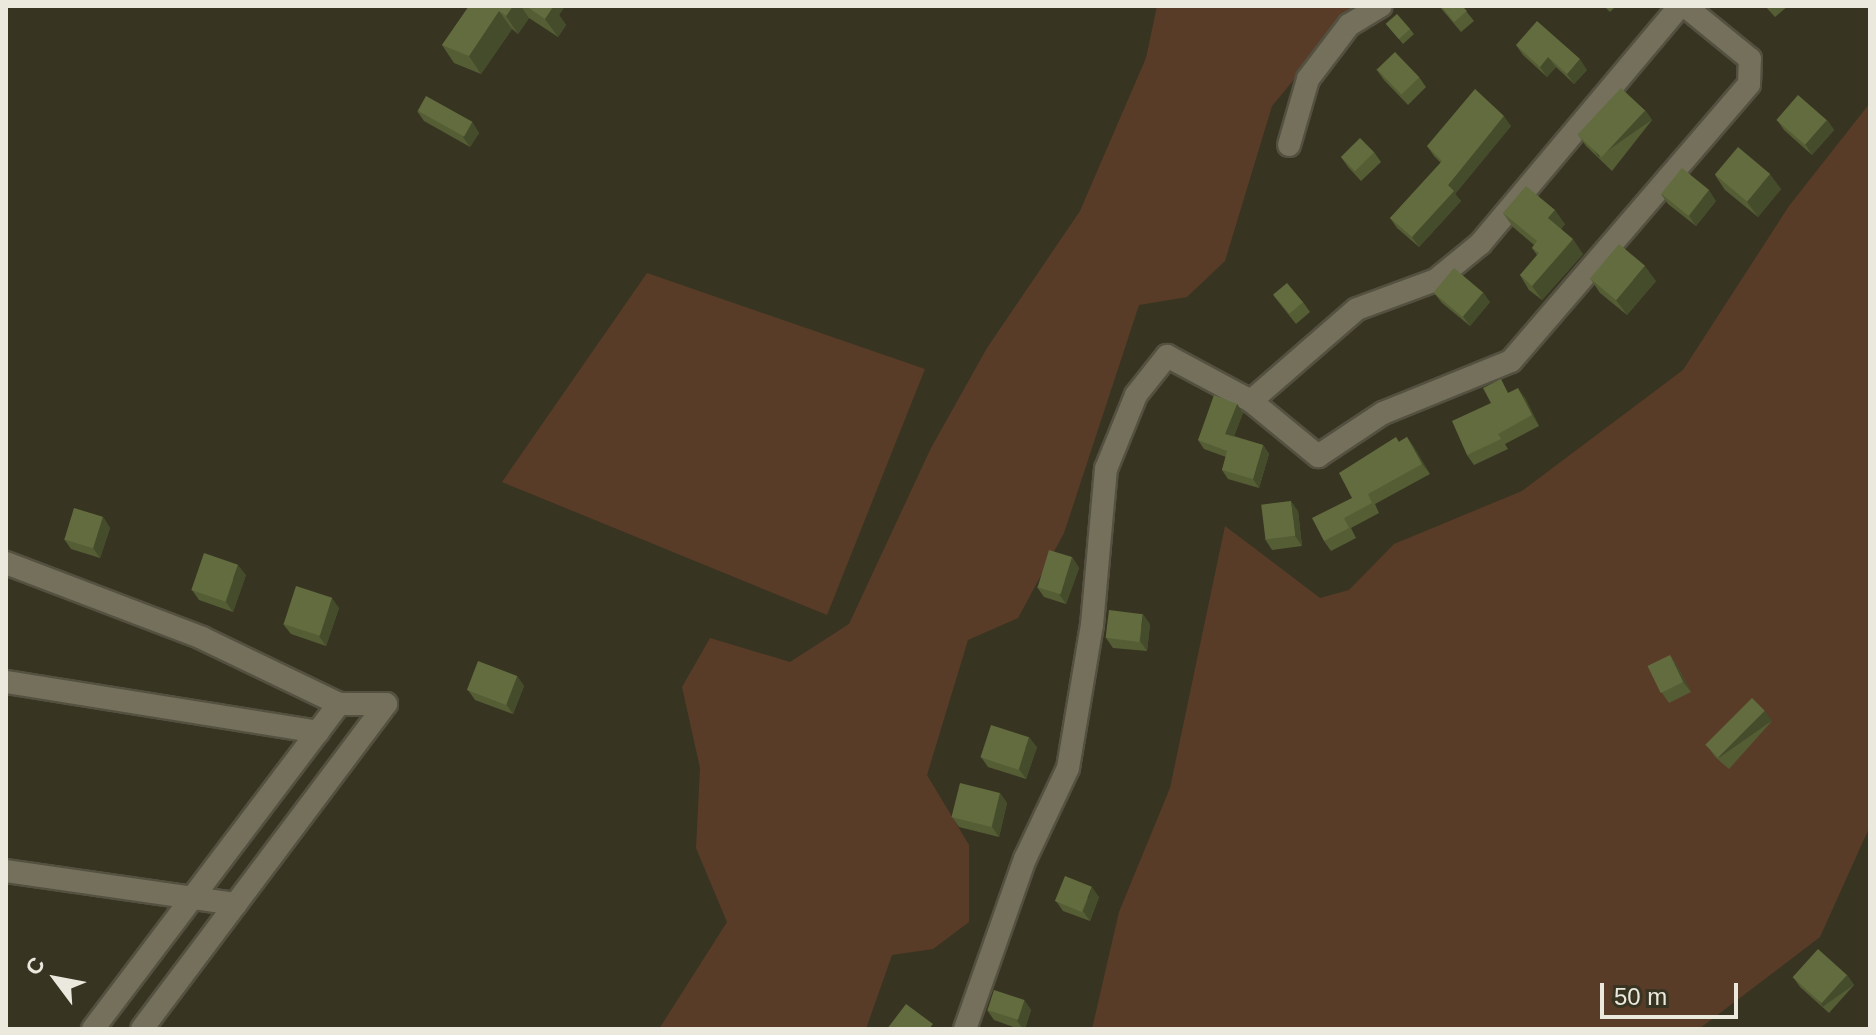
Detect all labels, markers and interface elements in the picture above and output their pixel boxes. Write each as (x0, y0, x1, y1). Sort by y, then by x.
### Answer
north arrow (16, 939, 96, 1019)
text: С (20, 953, 50, 979)
scale bar (1604, 967, 1742, 1017)
text: 50 m (1614, 983, 1667, 1010)

